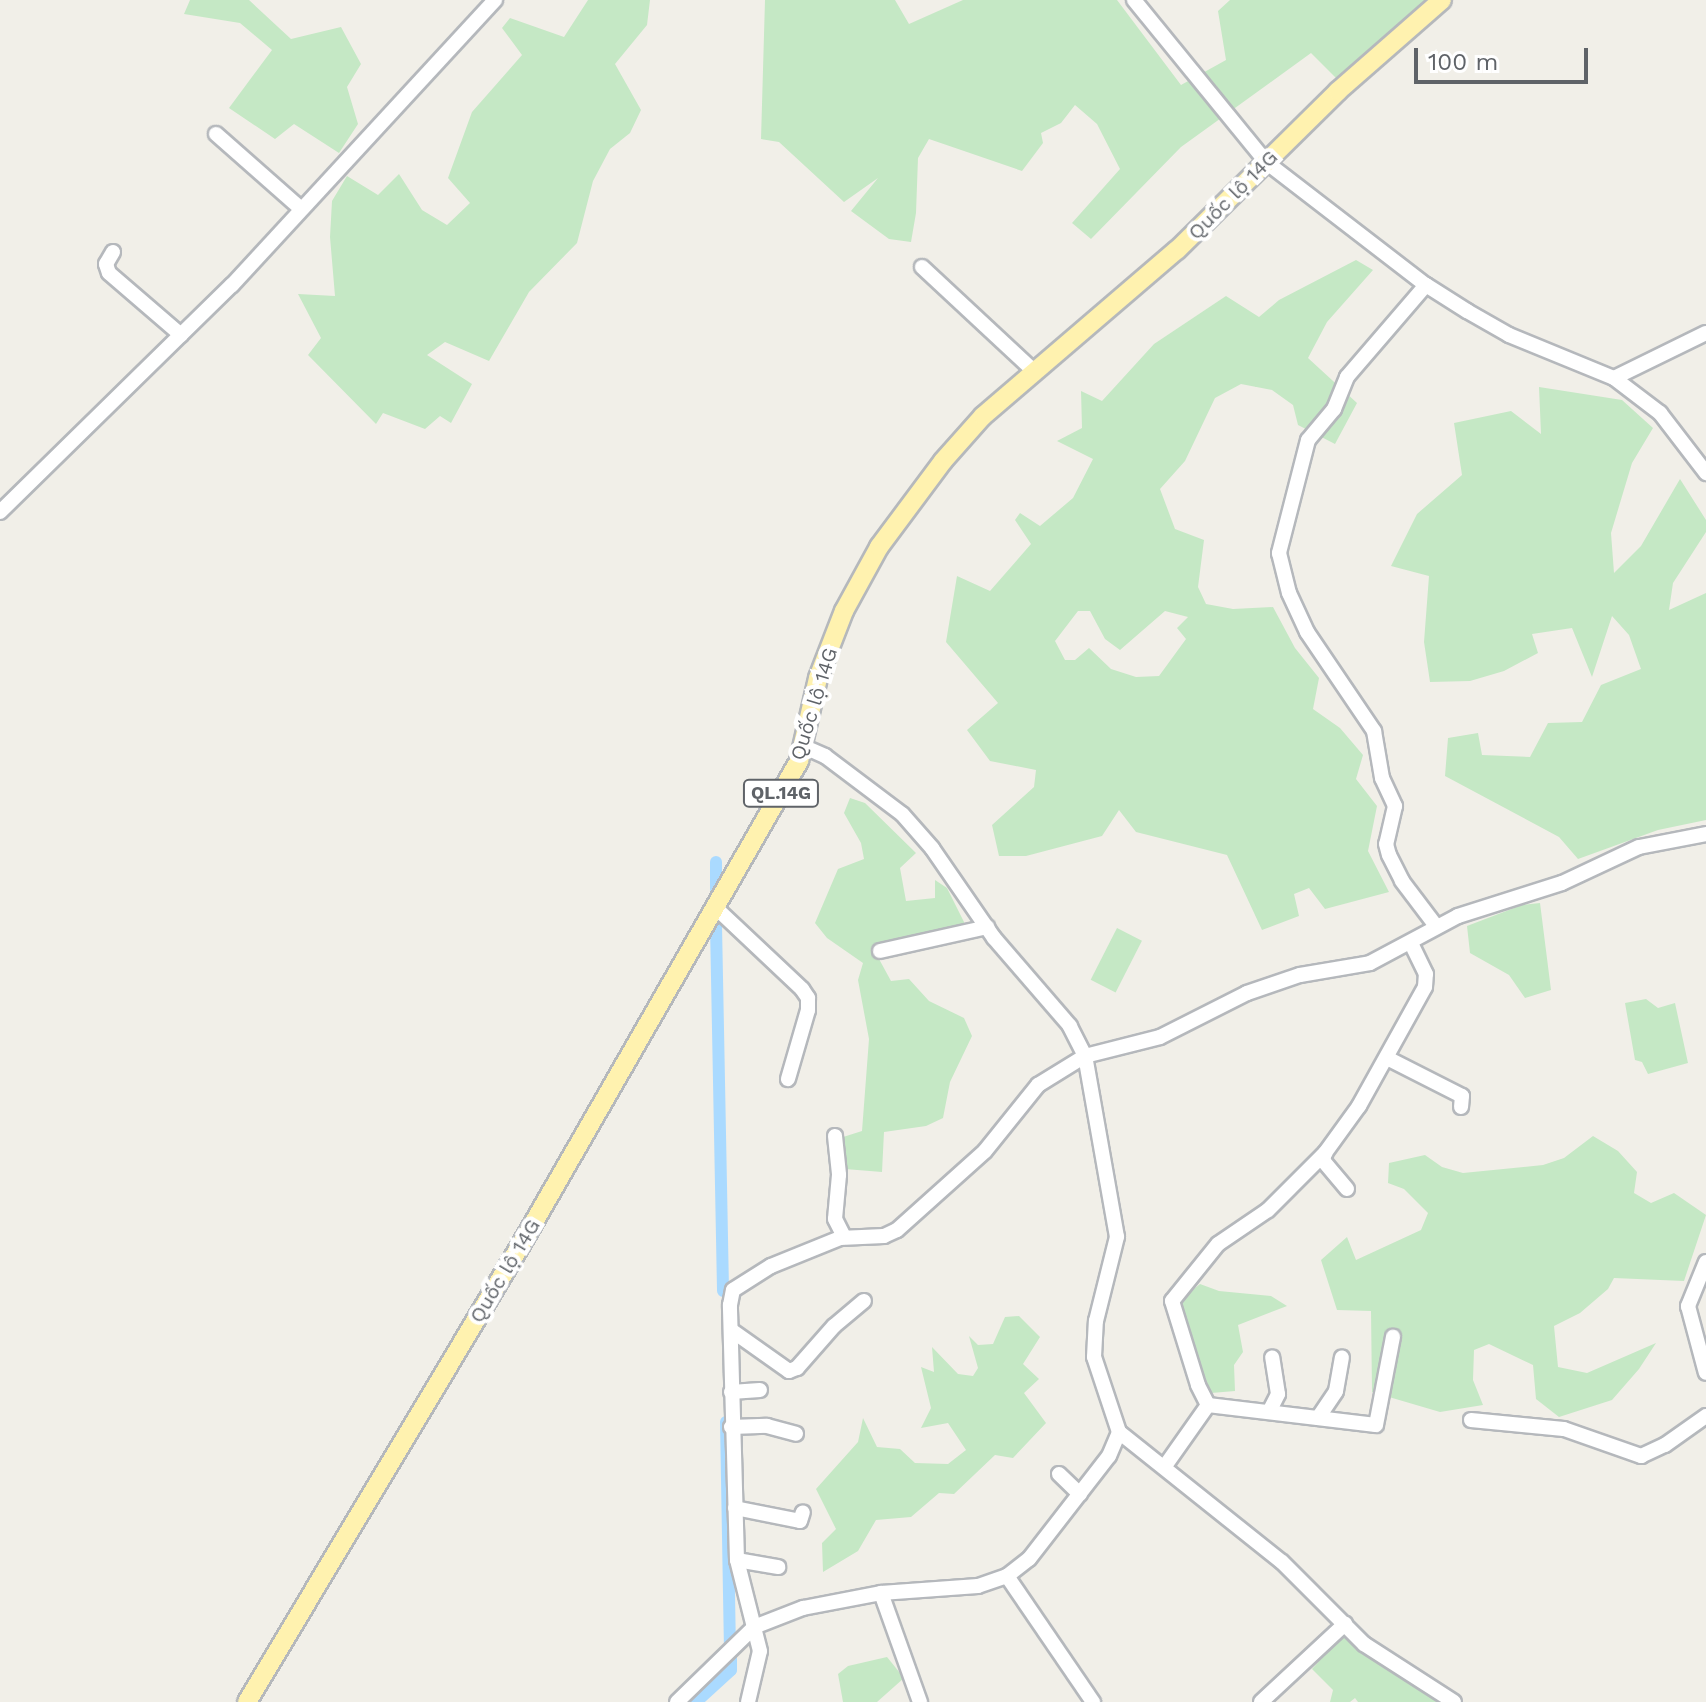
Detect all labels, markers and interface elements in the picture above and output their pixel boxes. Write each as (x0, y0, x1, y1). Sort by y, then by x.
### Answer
scale bar (1418, 32, 1592, 82)
text: 100 m (1428, 48, 1498, 76)
street label: Quốc lộ 14G (1183, 145, 1283, 245)
street label: Quốc lộ 14G (785, 645, 843, 763)
road number: QL.14G (741, 779, 821, 807)
street label: Quốc lộ 14G (465, 1215, 545, 1327)

